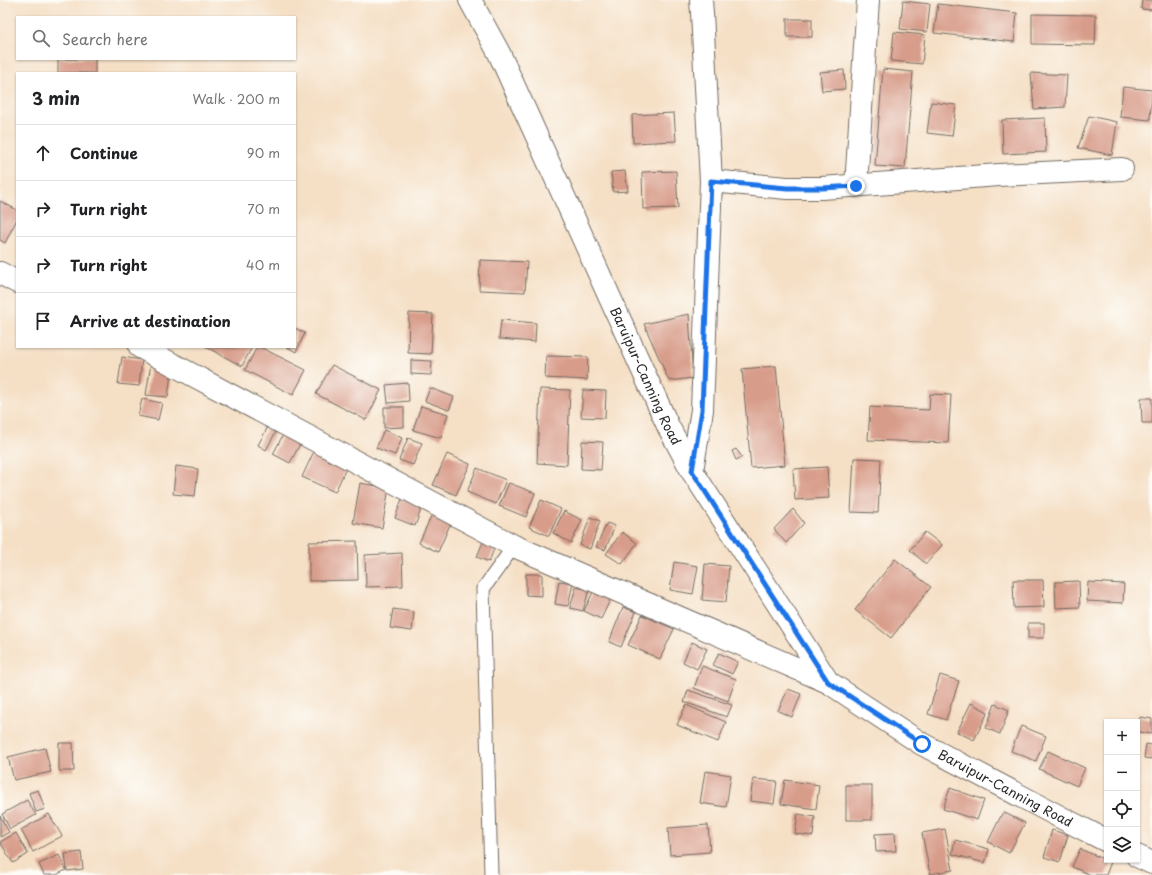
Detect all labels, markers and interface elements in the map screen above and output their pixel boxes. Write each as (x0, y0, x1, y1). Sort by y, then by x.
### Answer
search box (16, 16, 296, 60)
icon: search (30, 27, 52, 49)
text: Search here (62, 27, 148, 50)
text: 3 min (32, 85, 80, 111)
text: Walk · 200 m (192, 89, 280, 108)
text: Continue (70, 141, 138, 164)
icon: ahead (32, 142, 54, 164)
text: 90 m (247, 143, 280, 162)
route end (847, 177, 865, 195)
text: Turn right (70, 197, 147, 220)
icon: right (32, 198, 54, 220)
text: 70 m (247, 199, 280, 218)
text: Turn right (70, 253, 147, 276)
icon: right (32, 254, 54, 276)
text: 40 m (246, 255, 280, 274)
street label: Baruipur-Canning Road (606, 304, 686, 448)
text: Arrive at destination (70, 309, 231, 332)
icon: arrive (32, 310, 54, 332)
map controls (1104, 719, 1140, 863)
button: + (1104, 719, 1140, 755)
route start (913, 735, 931, 753)
street label: Baruipur-Canning Road (935, 744, 1076, 831)
button: − (1104, 755, 1140, 791)
button: locate (1104, 791, 1140, 827)
button: layers (1104, 827, 1140, 863)

